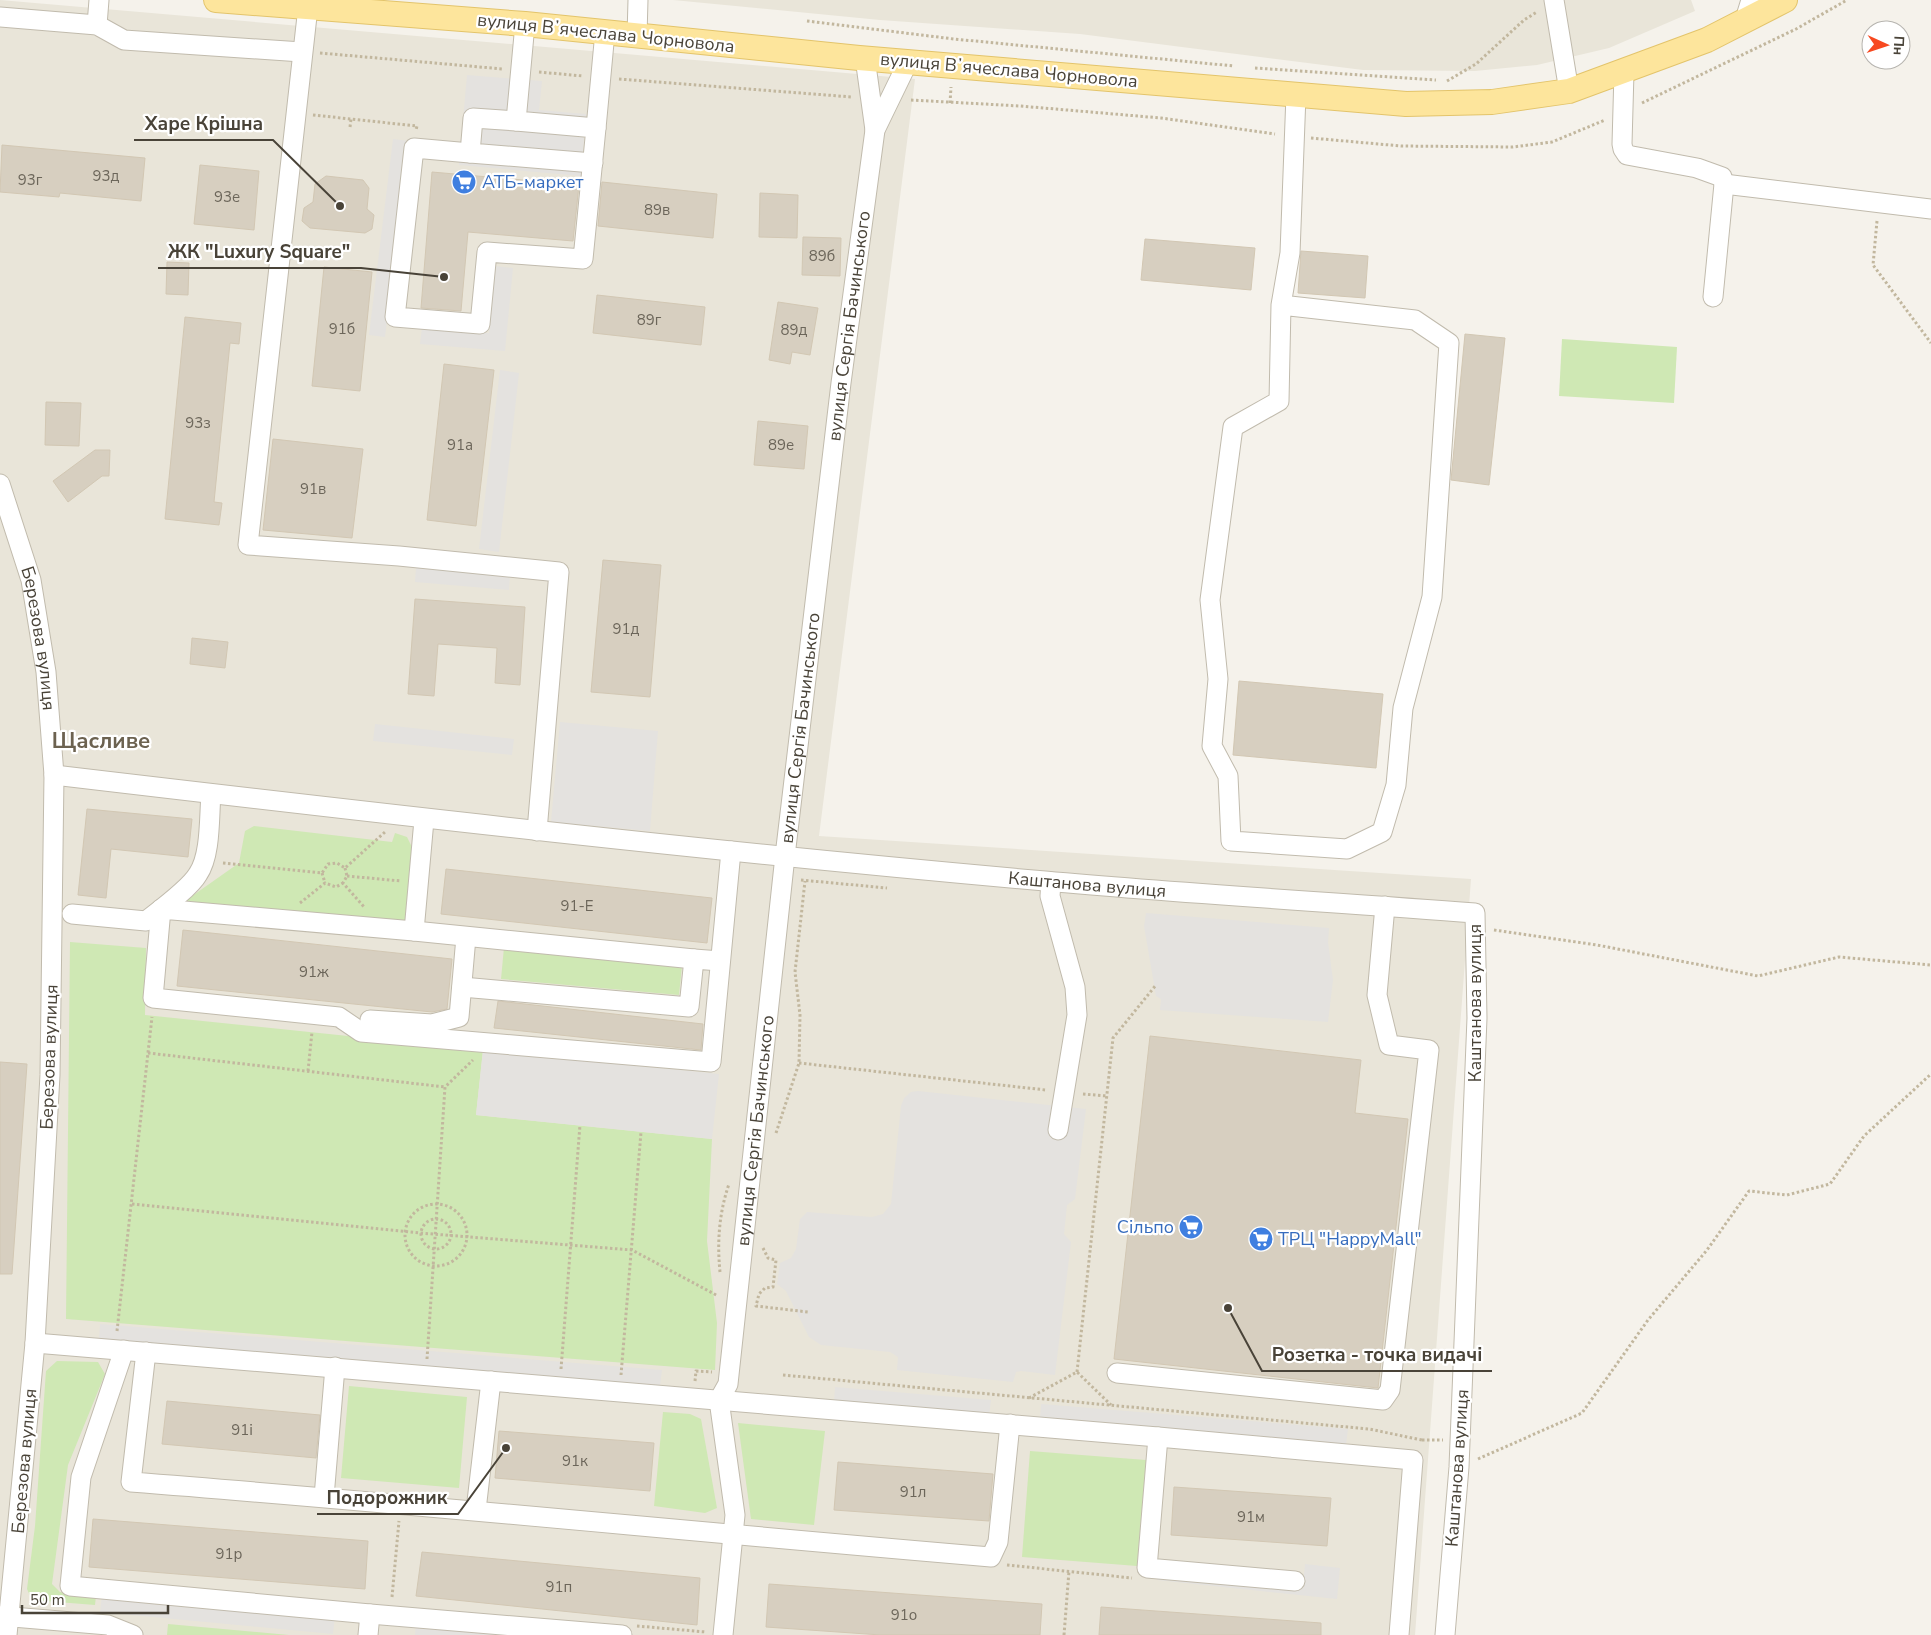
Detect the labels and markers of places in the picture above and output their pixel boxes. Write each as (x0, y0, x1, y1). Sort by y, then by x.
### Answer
callout: Харе Крішна (134, 106, 273, 140)
supermarket icon: АТБ-маркет (451, 169, 477, 195)
place label: АТБ-маркет (482, 170, 583, 194)
callout: ЖК "Luxury Square" (158, 234, 361, 268)
supermarket icon: Сільпо (1178, 1214, 1204, 1240)
place label: Сільпо (1117, 1215, 1174, 1239)
supermarket icon: ТРЦ "HappyMall" (1248, 1226, 1274, 1252)
place label: ТРЦ "HappyMall" (1278, 1227, 1421, 1251)
callout: Розетка - точка видачі (1262, 1337, 1492, 1371)
callout: Подорожник (317, 1480, 458, 1514)

